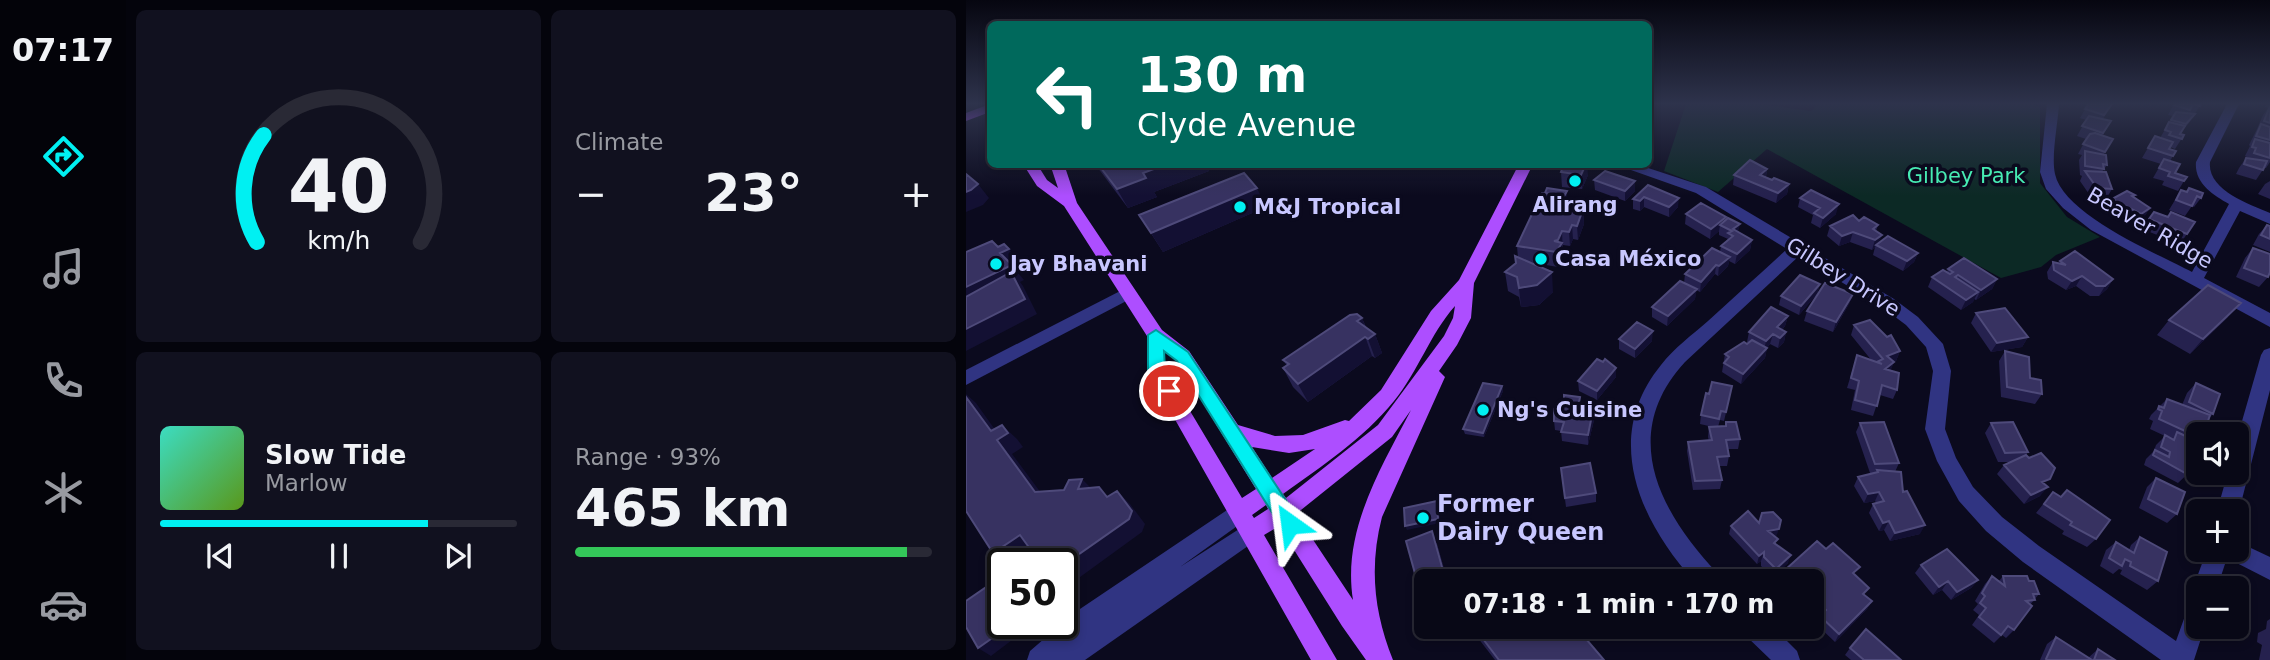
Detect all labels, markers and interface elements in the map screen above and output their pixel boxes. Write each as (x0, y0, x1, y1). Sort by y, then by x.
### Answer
text: 07:17 (12, 31, 114, 69)
text: 130 m (1137, 47, 1307, 104)
icon: left (1022, 49, 1113, 140)
text: Clyde Avenue (1137, 106, 1356, 144)
text: Climate (575, 129, 664, 155)
icon: directions (39, 132, 88, 181)
text: 40 (288, 144, 389, 229)
text: 23° (704, 163, 803, 223)
park label: Gilbey Park (1907, 164, 2026, 188)
text: − (575, 172, 607, 216)
text: + (900, 172, 932, 216)
marker: Alirang (1567, 173, 1583, 189)
street label: Beaver Ridge (2083, 182, 2217, 274)
place label: Alirang (1532, 193, 1618, 217)
place label: M&J Tropical (1254, 195, 1401, 219)
marker: M&J Tropical (1232, 199, 1248, 215)
text: km/h (307, 226, 370, 255)
street label: Gilbey Drive (1782, 233, 1904, 321)
icon: music (39, 244, 88, 293)
place label: Casa México (1555, 247, 1701, 271)
marker: Casa México (1533, 251, 1549, 267)
place label: Jay Bhavani (1008, 252, 1147, 276)
marker: Jay Bhavani (988, 256, 1004, 272)
icon: phone (39, 356, 88, 405)
pin (1139, 361, 1199, 421)
icon: arrive (1150, 372, 1188, 410)
place label: Ng's Cuisine (1497, 398, 1642, 422)
marker: Ng's Cuisine (1475, 402, 1491, 418)
map controls (2186, 422, 2249, 639)
button: sound (2186, 422, 2249, 485)
text: Slow Tide (265, 440, 406, 470)
text: Range · 93% (575, 444, 721, 470)
icon: climate (39, 468, 88, 517)
text: Marlow (265, 470, 348, 496)
text: 465 km (575, 478, 790, 538)
position arrow (1253, 487, 1327, 561)
place label: Former Dairy Queen (1437, 490, 1604, 546)
button: + (2186, 499, 2249, 562)
marker: Former Dairy Queen (1415, 510, 1431, 526)
icon: previous (201, 537, 239, 575)
icon: pause (320, 537, 358, 575)
icon: next (439, 537, 477, 575)
speed limit sign: 50 (987, 548, 1078, 639)
button: − (2186, 576, 2249, 639)
icon: car (39, 580, 88, 629)
text: 07:18 · 1 min · 170 m (1464, 589, 1774, 619)

